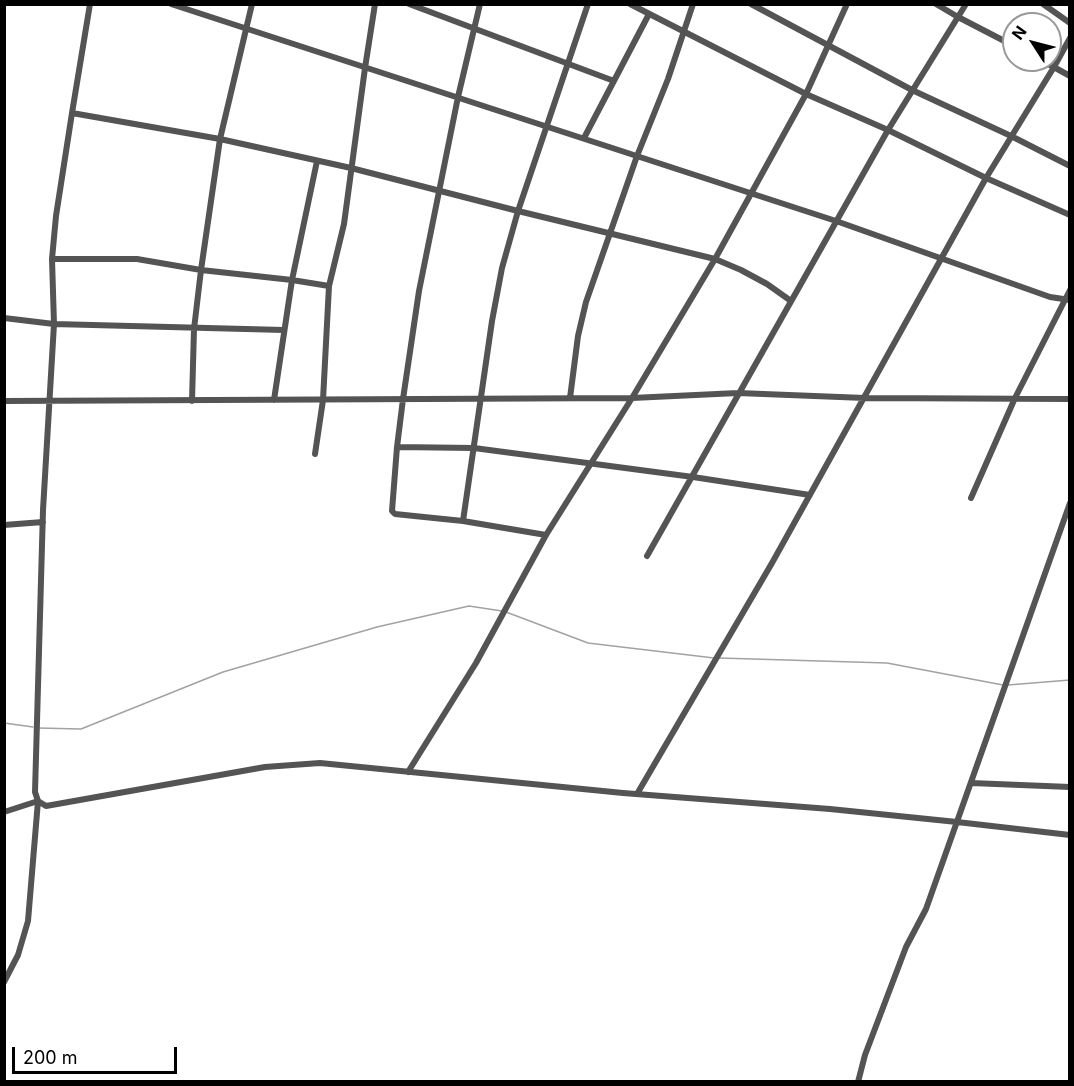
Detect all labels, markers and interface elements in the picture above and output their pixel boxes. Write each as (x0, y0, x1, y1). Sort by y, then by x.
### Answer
north arrow (1002, 12, 1062, 72)
text: N (1007, 22, 1031, 43)
scale bar (15, 1035, 180, 1073)
text: 200 m (23, 1047, 78, 1068)

